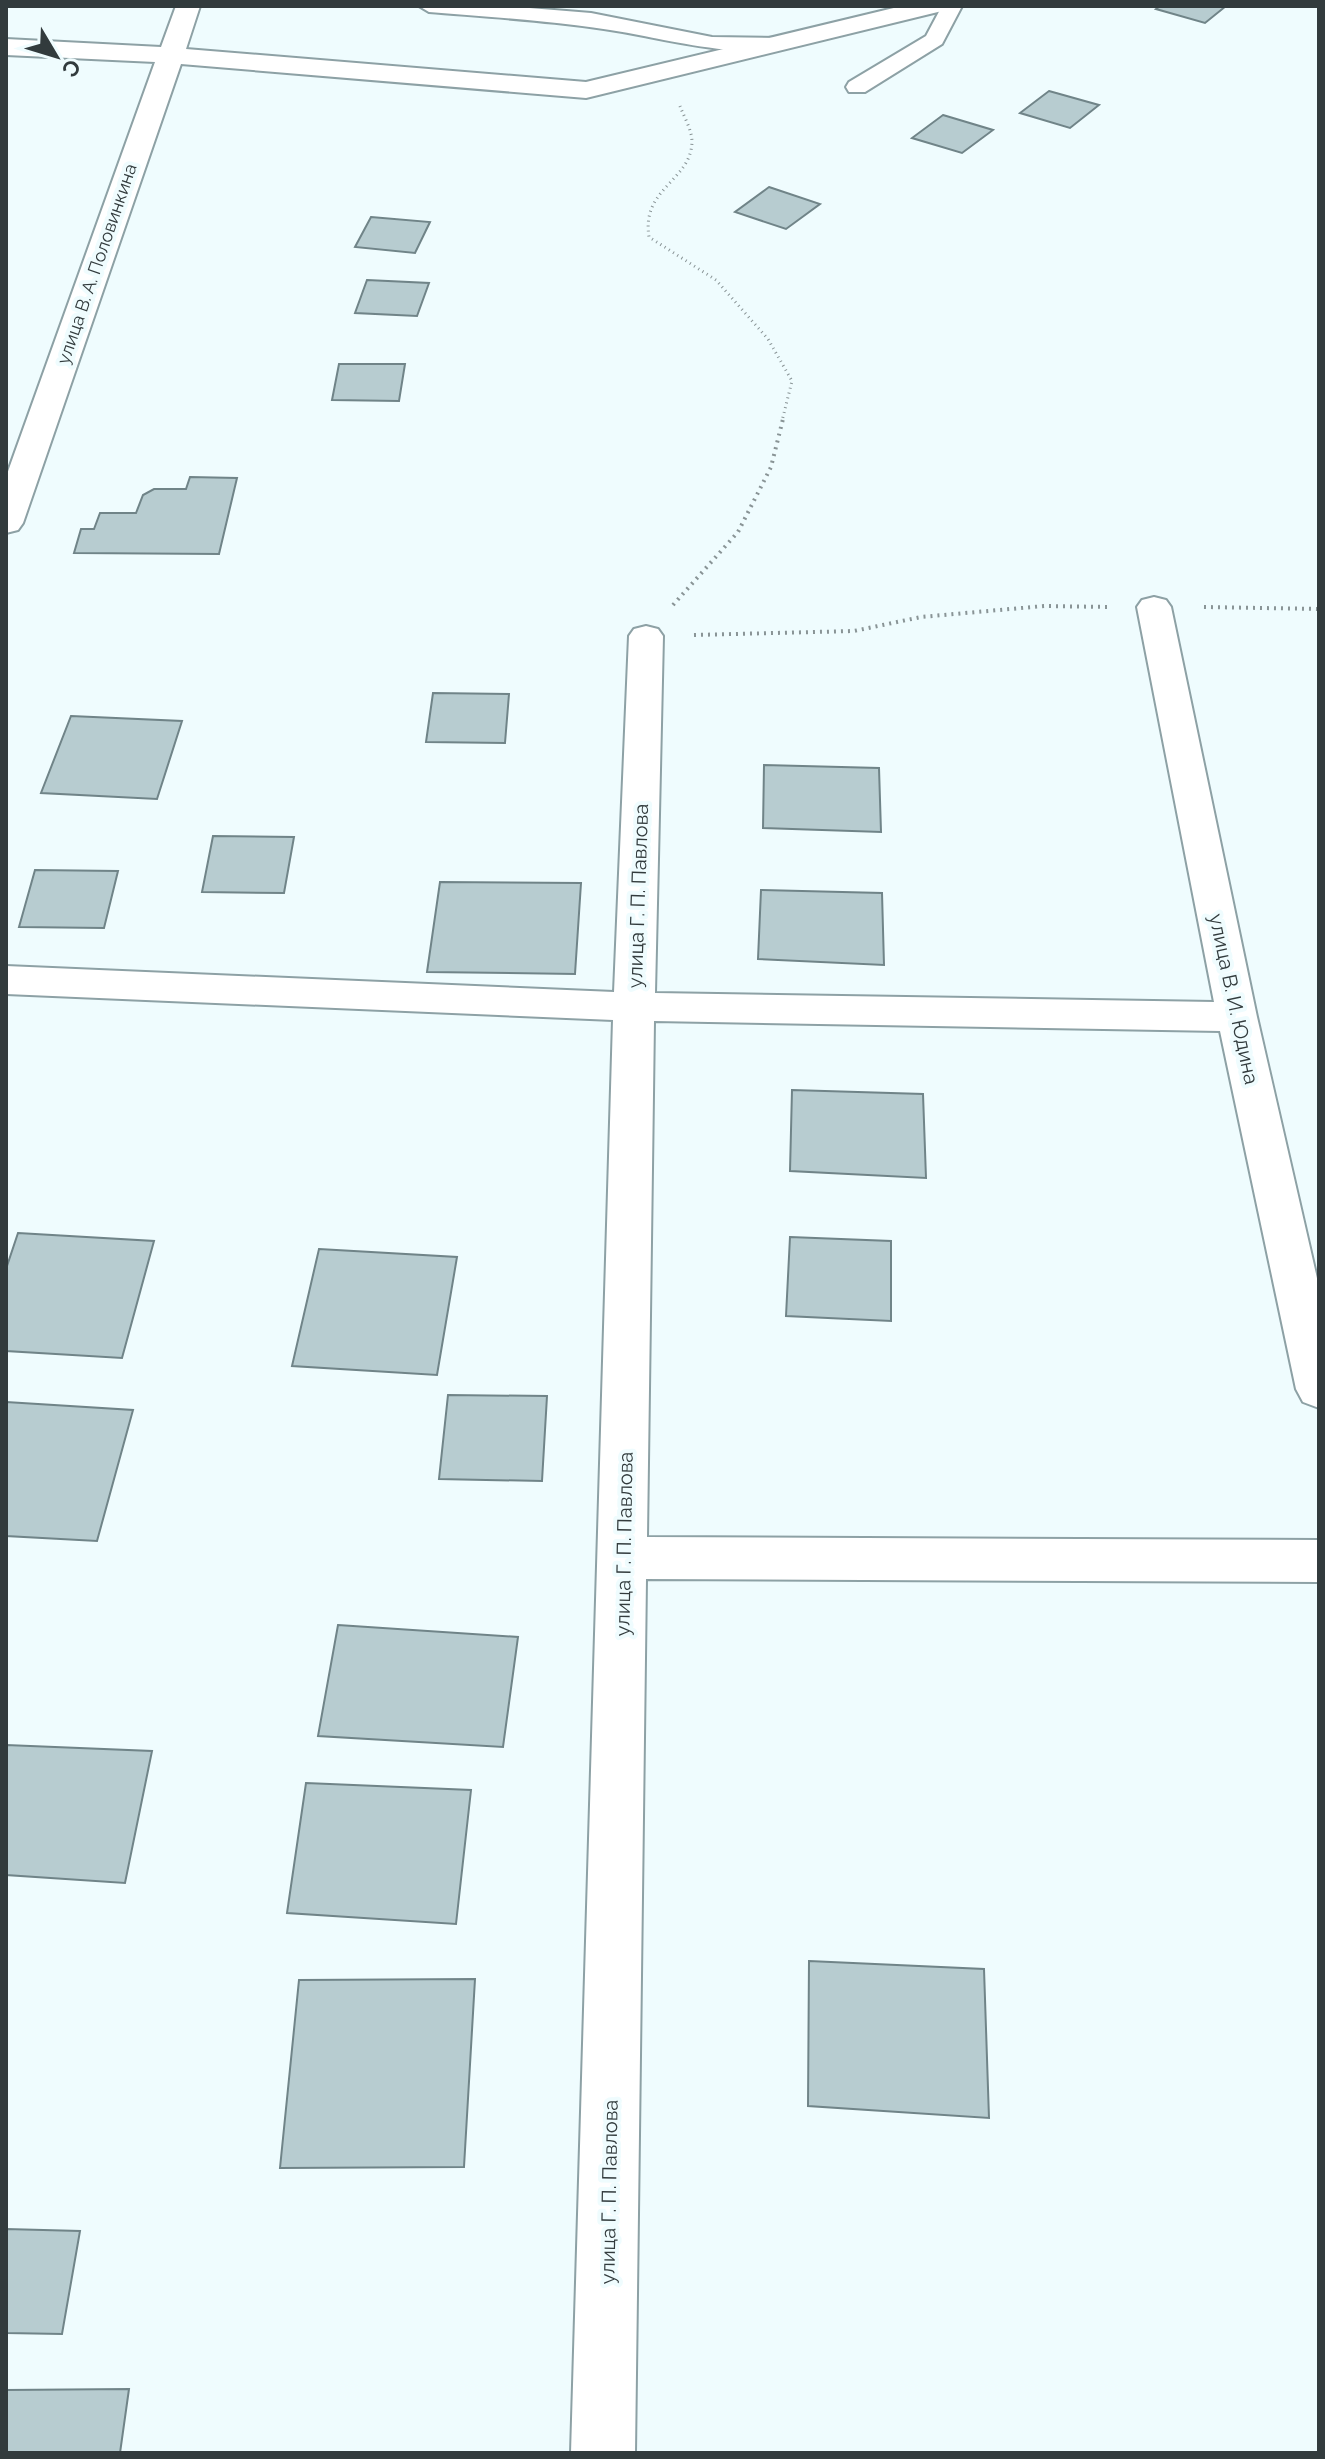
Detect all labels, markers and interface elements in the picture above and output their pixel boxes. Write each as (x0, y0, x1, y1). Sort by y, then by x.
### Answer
north arrow (16, 16, 96, 96)
text: С (57, 54, 87, 82)
street label: улица В. А. Половинкина (52, 161, 141, 367)
street label: улица Г. П. Павлова (623, 803, 653, 989)
street label: улица В. И. Юдина (1204, 912, 1264, 1086)
street label: улица Г. П. Павлова (610, 1451, 638, 1637)
street label: улица Г. П. Павлова (595, 2099, 623, 2285)

